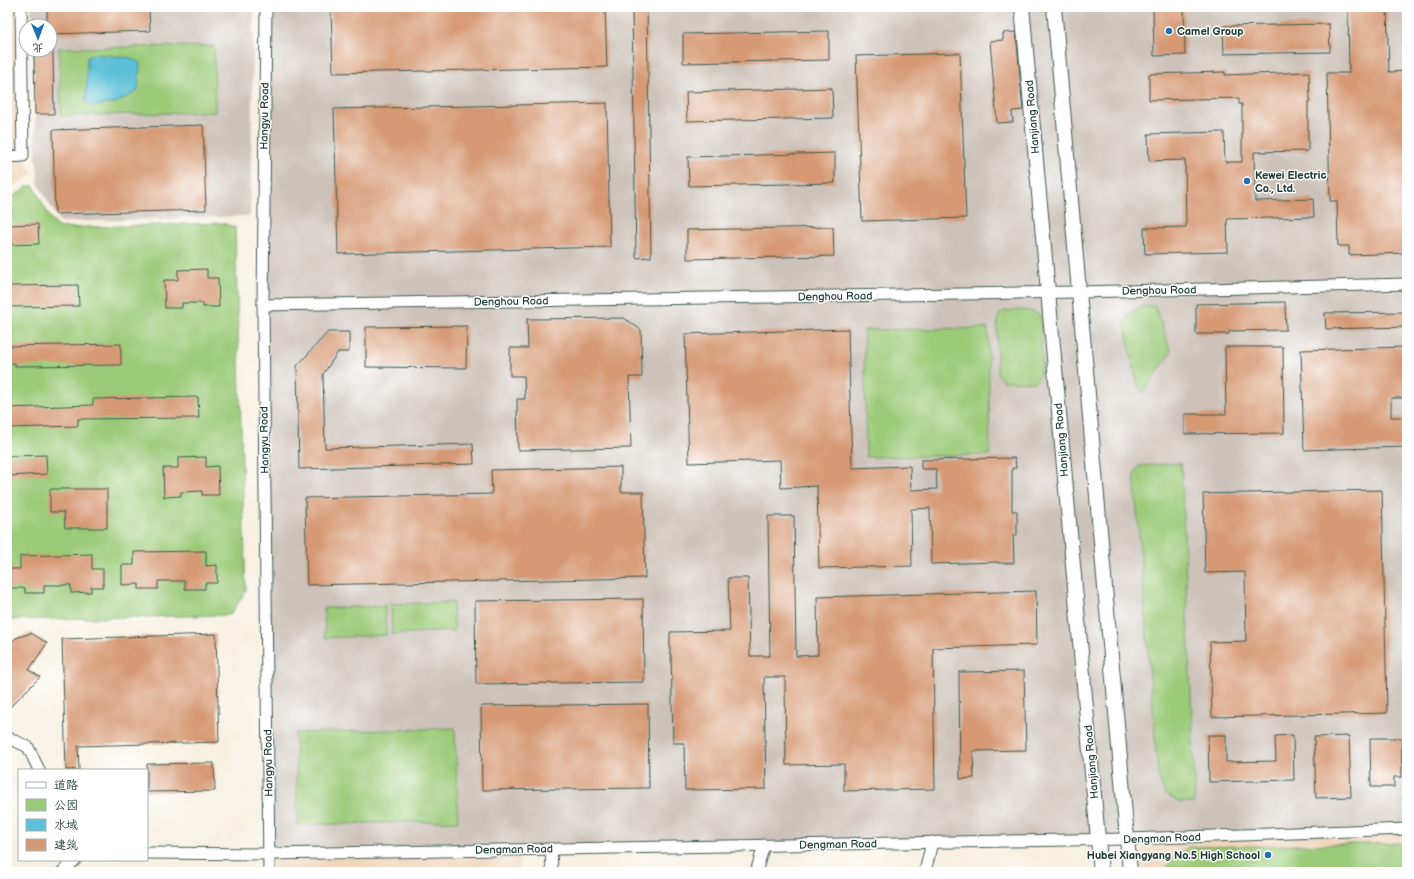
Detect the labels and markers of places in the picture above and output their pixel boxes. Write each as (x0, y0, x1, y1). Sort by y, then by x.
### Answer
place label: Camel Group (1177, 25, 1244, 38)
marker: Camel Group (1164, 26, 1174, 36)
place label: Kewei Electric Co., Ltd. (1255, 169, 1326, 195)
marker: Kewei Electric Co., Ltd. (1242, 176, 1252, 186)
place label: Hubei Xiangyang No.5 High School (1087, 849, 1260, 862)
marker: Hubei Xiangyang No.5 High School (1263, 850, 1273, 860)

